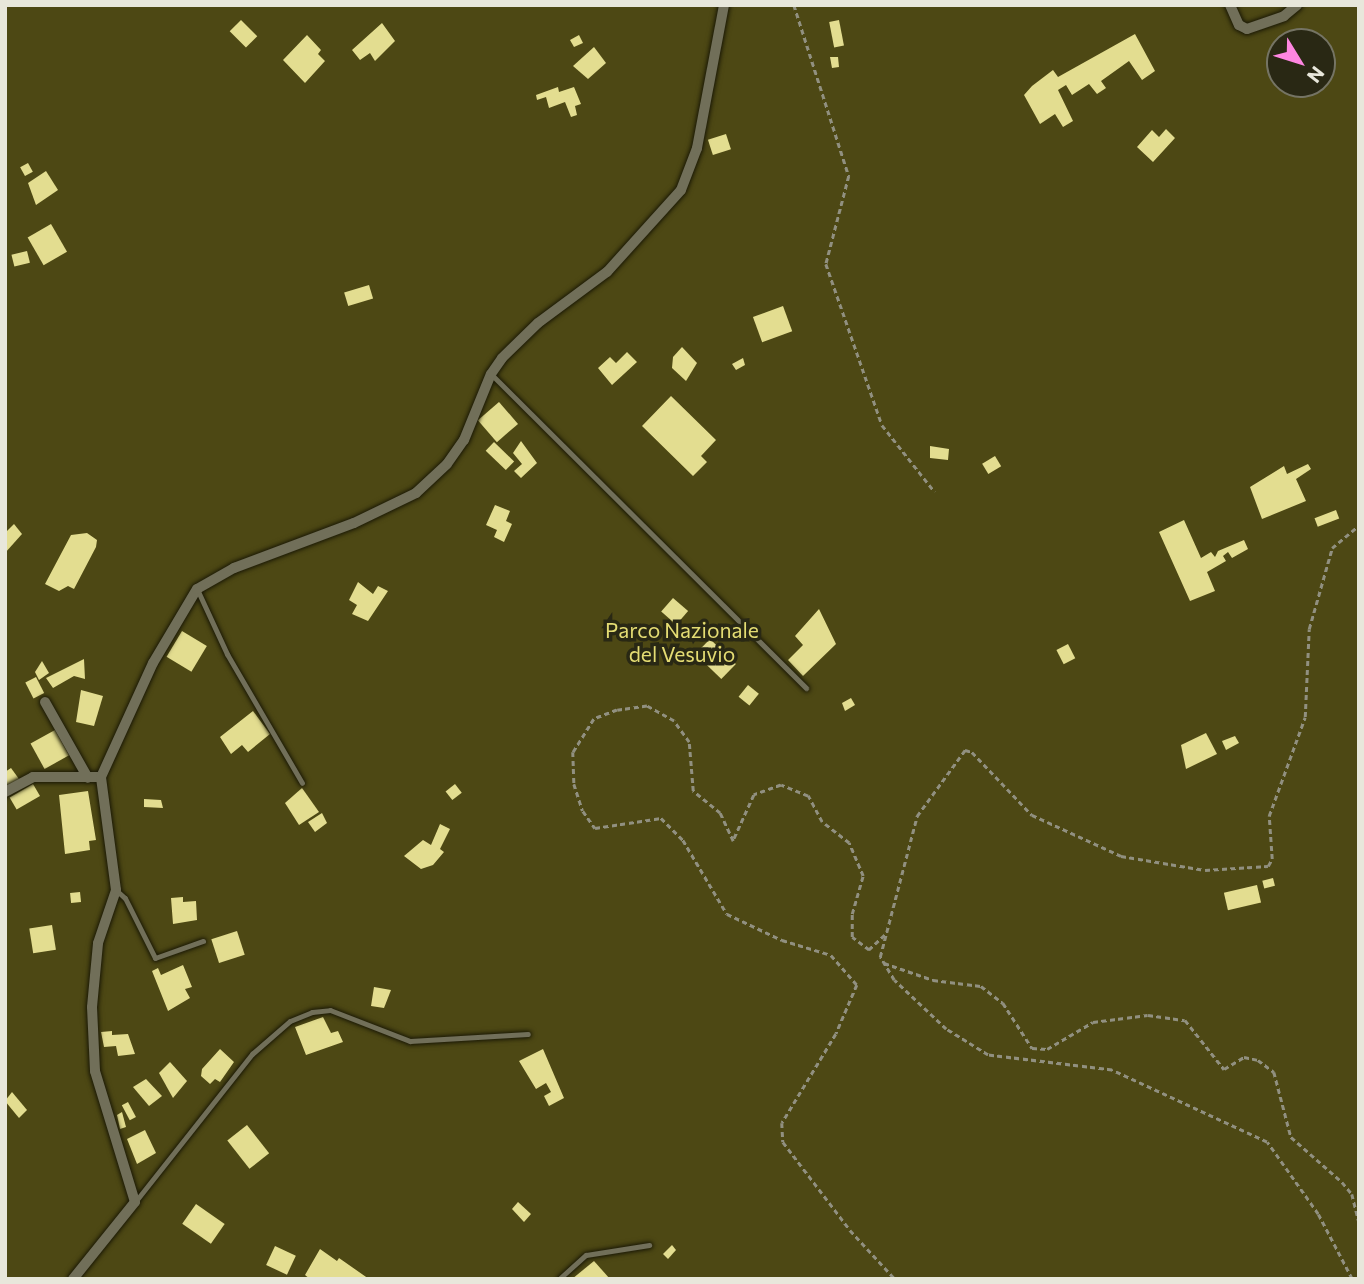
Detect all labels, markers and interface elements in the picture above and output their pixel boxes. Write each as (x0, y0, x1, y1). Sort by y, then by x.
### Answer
north arrow (1266, 28, 1336, 98)
text: N (1303, 62, 1330, 88)
park label: Parco Nazionale del Vesuvio (605, 617, 759, 667)

